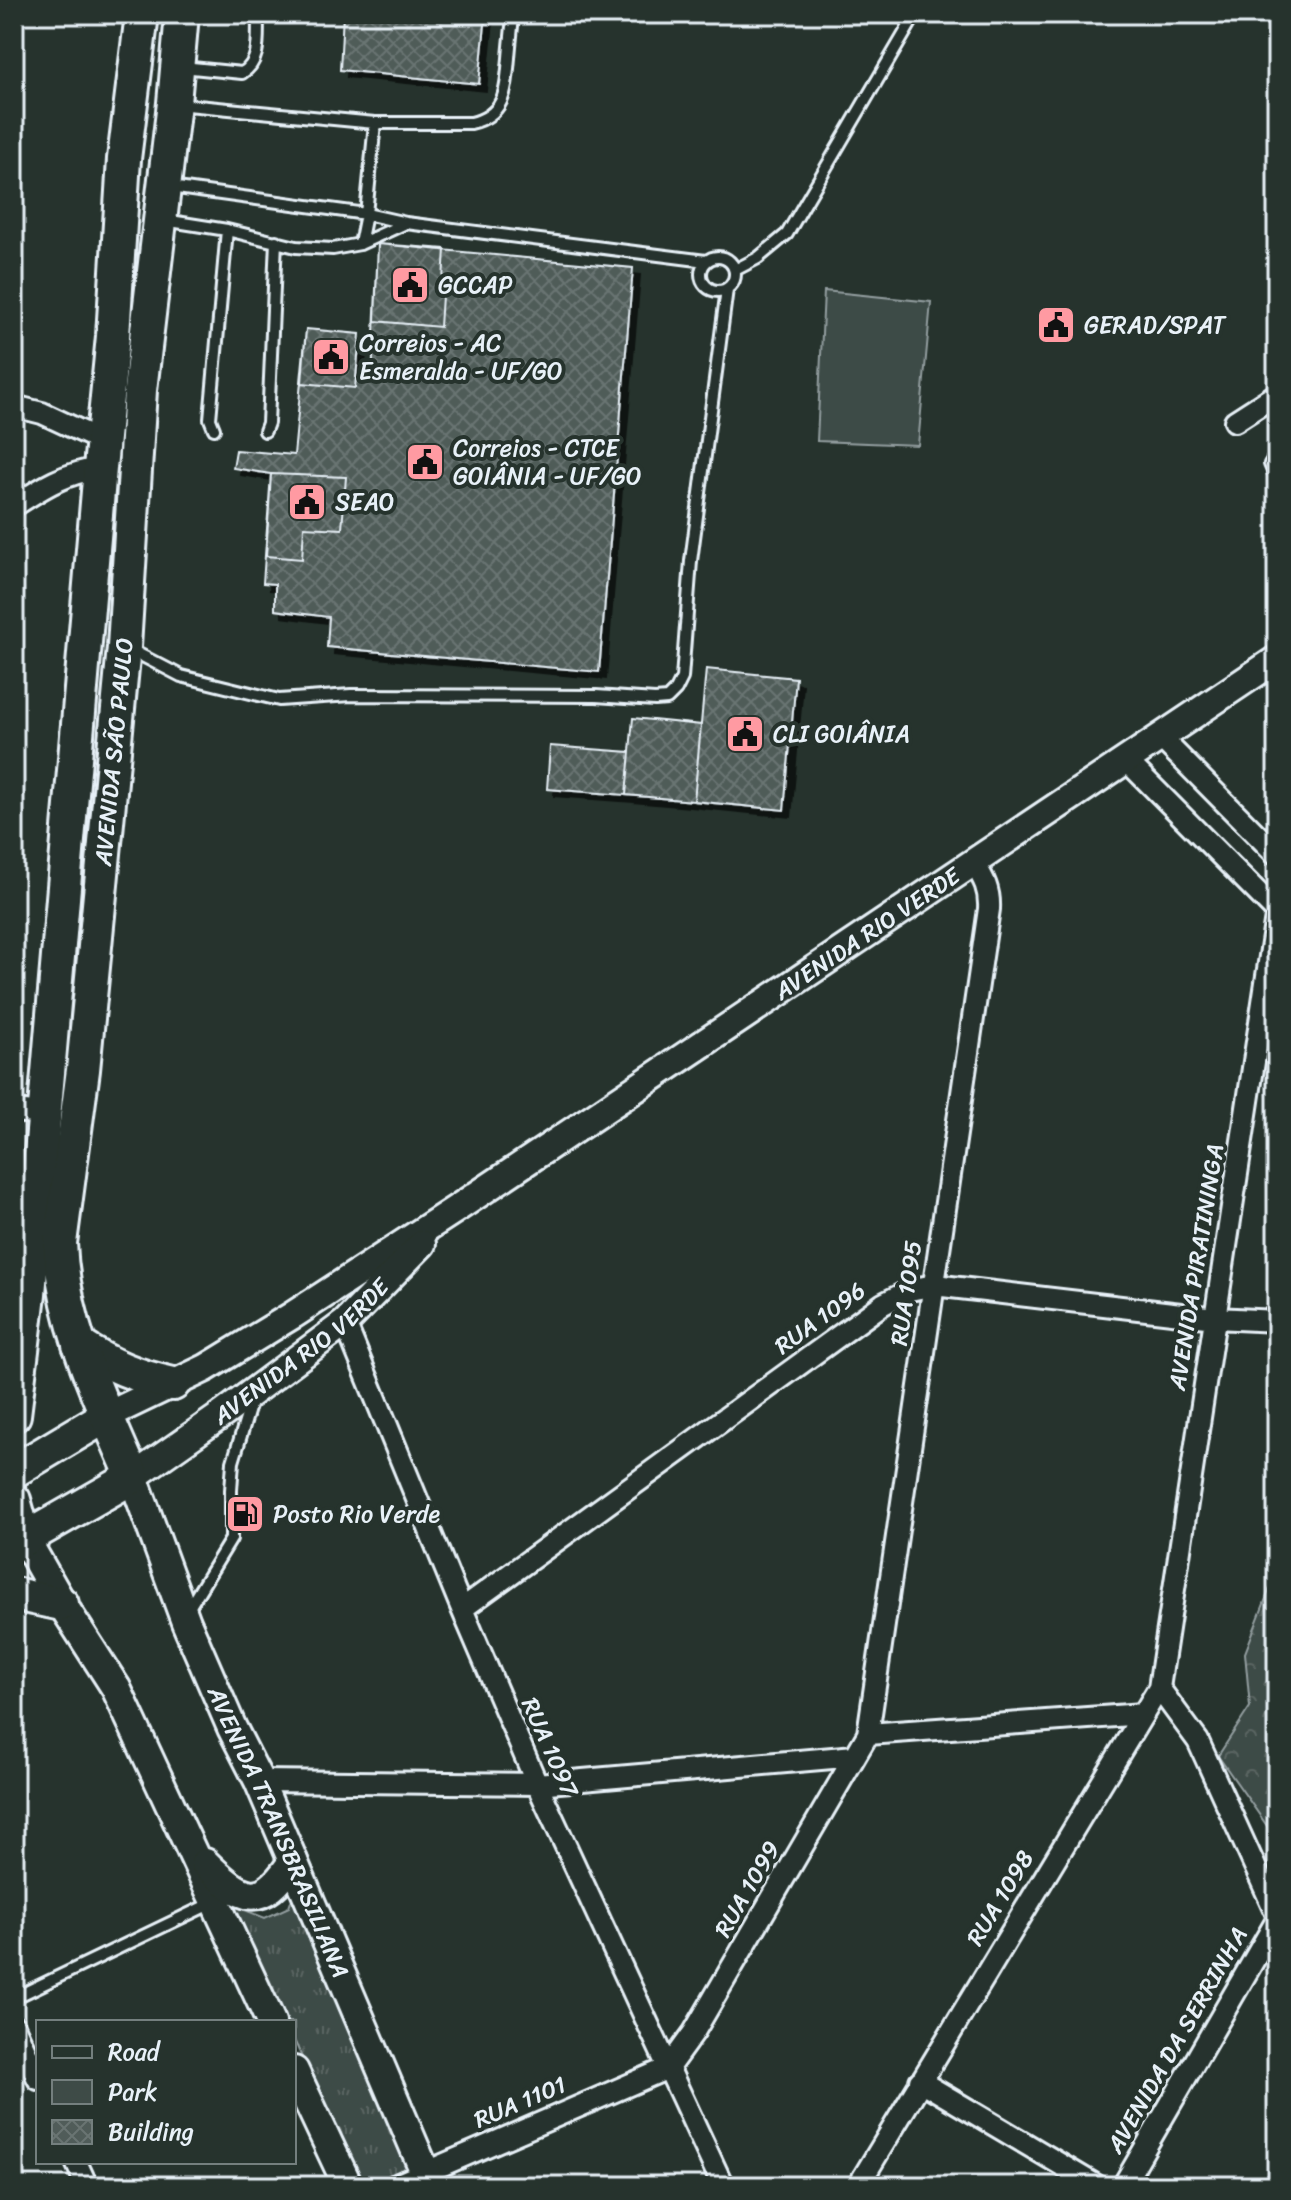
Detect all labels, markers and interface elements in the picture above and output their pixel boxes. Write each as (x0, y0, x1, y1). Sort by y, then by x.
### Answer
public building icon: GCCAP (389, 264, 431, 306)
place label: GCCAP (438, 264, 513, 306)
public building icon: GERAD/SPAT (1035, 304, 1077, 346)
place label: GERAD/SPAT (1084, 304, 1228, 346)
place label: Correios - AC Esmeralda - UF/GO (359, 322, 563, 392)
public building icon: Correios - AC Esmeralda - UF/GO (310, 336, 352, 378)
place label: Correios - CTCE GOIÂNIA - UF/GO (453, 427, 641, 497)
public building icon: Correios - CTCE GOIÂNIA - UF/GO (404, 441, 446, 483)
public building icon: SEAO (286, 481, 328, 523)
place label: SEAO (335, 481, 395, 523)
street label: AVENIDA SÃO PAULO (82, 636, 146, 869)
public building icon: CLI GOIÂNIA (724, 713, 766, 755)
place label: CLI GOIÂNIA (773, 713, 910, 755)
street label: AVENIDA RIO VERDE (764, 855, 970, 1012)
street label: AVENIDA PIRATININGA (1156, 1141, 1236, 1394)
street label: RUA 1095 (878, 1238, 934, 1348)
street label: AVENIDA RIO VERDE (203, 1267, 401, 1437)
street label: RUA 1096 (765, 1270, 875, 1366)
fuel station icon: Posto Rio Verde (224, 1493, 266, 1535)
place label: Posto Rio Verde (273, 1493, 440, 1535)
street label: AVENIDA TRANSBRASILIANA (195, 1678, 361, 1985)
street label: RUA 1097 (509, 1690, 591, 1805)
street label: RUA 1099 (702, 1833, 792, 1945)
street label: RUA 1098 (955, 1842, 1045, 1954)
street label: AVENIDA DA SERRINHA (1094, 1918, 1259, 2162)
legend (36, 2020, 296, 2164)
text: Road (108, 2031, 162, 2073)
street label: RUA 1101 (467, 2064, 573, 2140)
text: Park (108, 2071, 157, 2113)
text: Building (108, 2111, 194, 2153)

